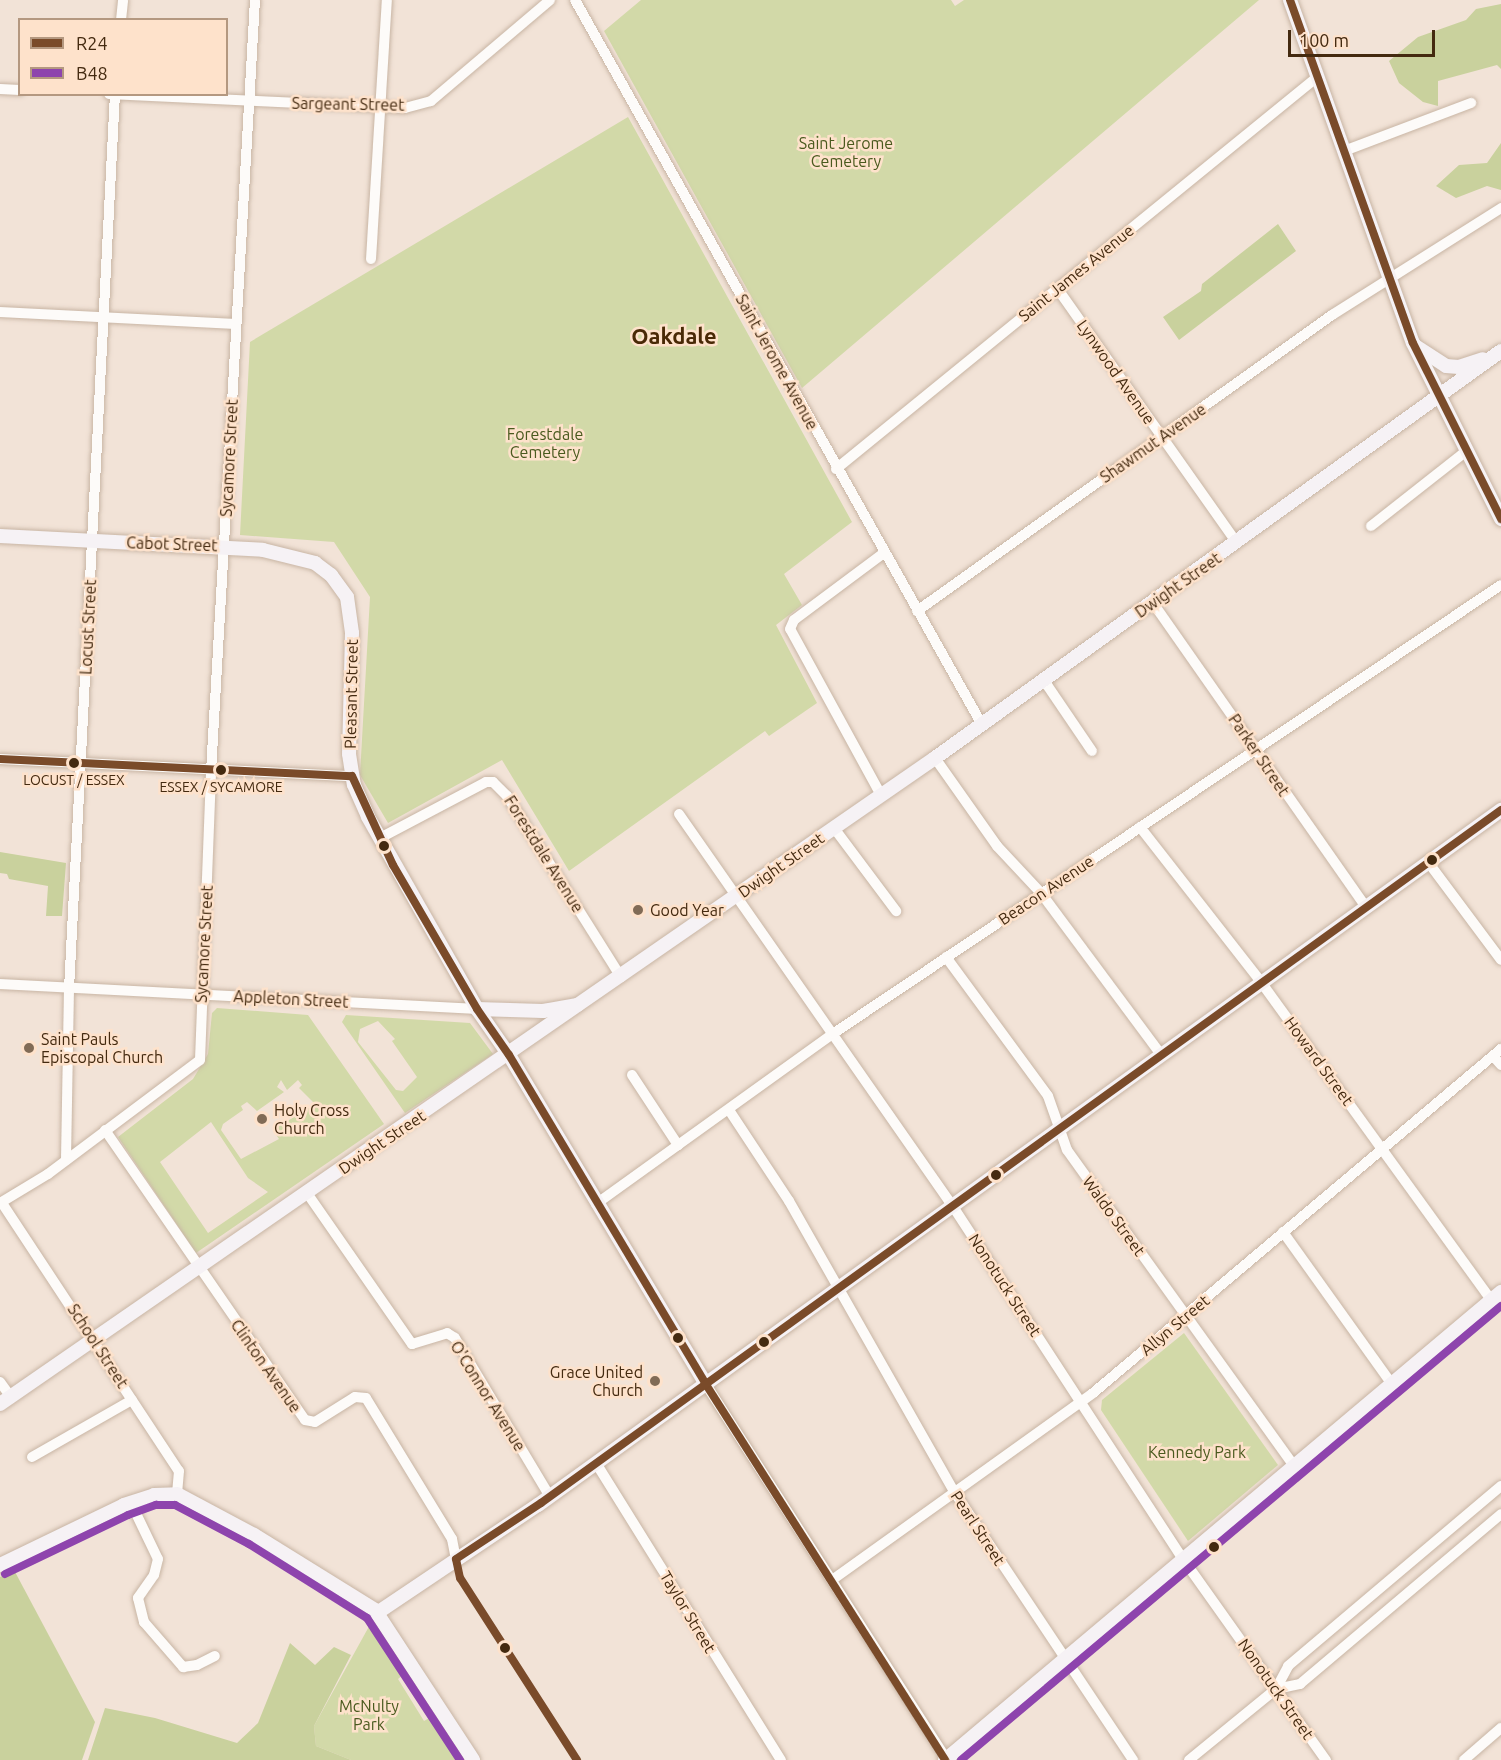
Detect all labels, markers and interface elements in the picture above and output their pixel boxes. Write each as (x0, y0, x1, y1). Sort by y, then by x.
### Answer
legend (18, 18, 228, 96)
scale bar (1291, 18, 1438, 56)
text: 100 m (1299, 30, 1349, 50)
text: R24 (76, 33, 108, 53)
text: B48 (76, 63, 108, 83)
street label: Sargeant Street (291, 93, 405, 115)
park label: Saint Jerome Cemetery (799, 133, 893, 171)
street label: Saint James Avenue (1014, 221, 1138, 325)
street label: Saint Jerome Avenue (732, 291, 822, 433)
street label: Lynwood Avenue (1073, 316, 1159, 428)
district label: Oakdale (631, 323, 717, 349)
street label: Sycamore Street (216, 399, 242, 517)
street label: Shawmut Avenue (1096, 399, 1210, 487)
park label: Forestdale Cemetery (507, 424, 583, 462)
street label: Cabot Street (126, 533, 218, 555)
street label: Dwight Street (1131, 548, 1225, 622)
street label: Locust Street (76, 579, 100, 675)
street label: Pleasant Street (340, 639, 362, 749)
street label: Parker Street (1225, 710, 1293, 800)
marker: LOCUST / ESSEX (68, 757, 80, 769)
marker: ESSEX / SYCAMORE (215, 764, 227, 776)
place label: LOCUST / ESSEX (23, 772, 125, 788)
place label: ESSEX / SYCAMORE (159, 779, 283, 795)
street label: Forestdale Avenue (500, 792, 588, 916)
street label: Dwight Street (734, 828, 828, 902)
unlabelled marker (378, 840, 390, 852)
street label: Beacon Avenue (995, 851, 1097, 929)
unlabelled marker (1426, 854, 1438, 866)
street label: Sycamore Street (191, 885, 217, 1003)
place label: Good Year (650, 900, 724, 920)
marker: Good Year (631, 903, 645, 917)
street label: Appleton Street (233, 986, 349, 1012)
street label: Howard Street (1280, 1013, 1358, 1109)
place label: Saint Pauls Episcopal Church (41, 1029, 163, 1067)
marker: Saint Pauls Episcopal Church (22, 1041, 36, 1055)
place label: Holy Cross Church (274, 1100, 349, 1138)
street label: Dwight Street (335, 1106, 429, 1178)
marker: Holy Cross Church (255, 1112, 269, 1126)
unlabelled marker (990, 1169, 1002, 1181)
street label: Waldo Street (1079, 1172, 1149, 1260)
street label: Nonotuck Street (965, 1230, 1045, 1340)
street label: Allyn Street (1137, 1291, 1213, 1359)
street label: School Street (64, 1300, 132, 1392)
street label: Clinton Avenue (227, 1316, 305, 1416)
unlabelled marker (672, 1332, 684, 1344)
unlabelled marker (758, 1336, 770, 1348)
street label: O'Connor Avenue (446, 1337, 530, 1455)
place label: Grace United Church (550, 1362, 643, 1400)
marker: Grace United Church (648, 1374, 662, 1388)
park label: Kennedy Park (1148, 1442, 1246, 1462)
street label: Pearl Street (947, 1487, 1009, 1569)
unlabelled marker (1208, 1541, 1220, 1553)
street label: Taylor Street (656, 1568, 720, 1656)
street label: Nonotuck Street (1234, 1635, 1318, 1743)
unlabelled marker (499, 1642, 511, 1654)
park label: McNulty Park (339, 1696, 399, 1734)

